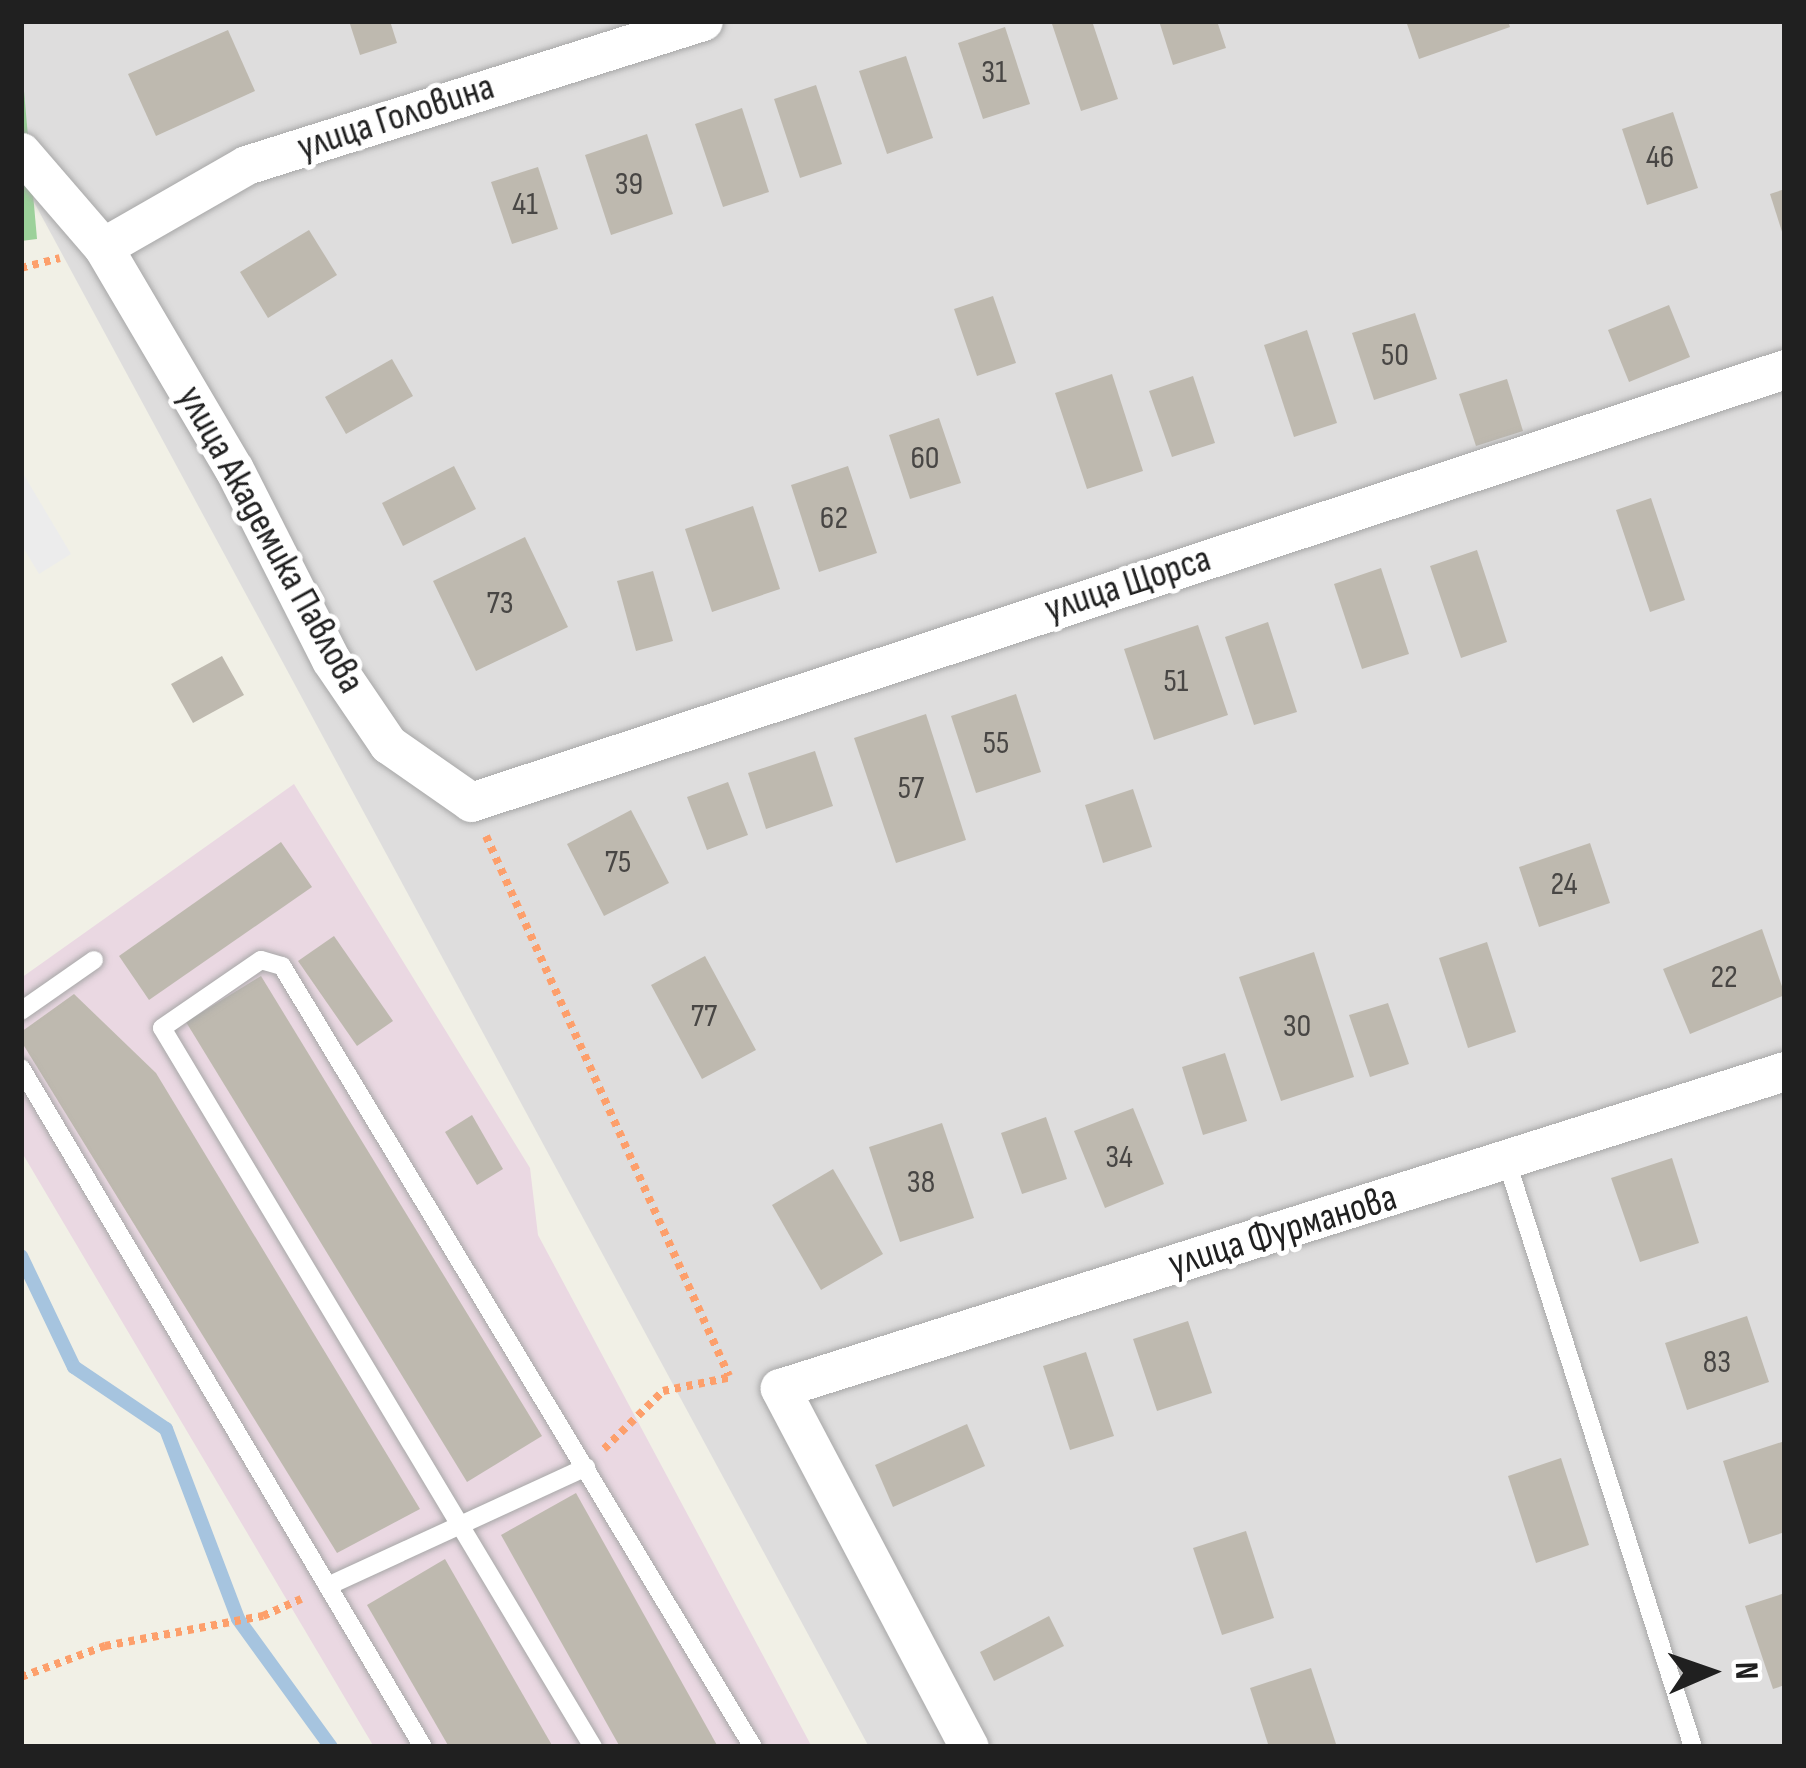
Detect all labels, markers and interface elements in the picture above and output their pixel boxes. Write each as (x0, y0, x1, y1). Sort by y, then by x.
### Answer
house number: 31 (981, 53, 1007, 93)
street label: улица Головина (292, 64, 500, 172)
house number: 46 (1646, 138, 1674, 178)
house number: 39 (615, 165, 643, 205)
house number: 41 (512, 185, 538, 225)
house number: 50 (1381, 336, 1409, 376)
street label: улица Академика Павлова (166, 378, 374, 702)
house number: 60 (910, 439, 940, 479)
house number: 62 (820, 499, 848, 539)
street label: улица Щорса (1039, 536, 1217, 634)
house number: 73 (486, 584, 514, 624)
house number: 51 (1164, 662, 1188, 702)
house number: 55 (983, 724, 1009, 764)
house number: 57 (898, 769, 924, 809)
house number: 75 (605, 843, 631, 883)
house number: 24 (1550, 865, 1578, 905)
house number: 22 (1710, 958, 1738, 998)
house number: 77 (691, 997, 717, 1037)
house number: 30 (1283, 1007, 1311, 1047)
house number: 34 (1105, 1138, 1133, 1178)
house number: 38 (907, 1163, 935, 1203)
street label: улица Фурманова (1163, 1175, 1403, 1289)
house number: 83 (1703, 1343, 1731, 1383)
north arrow (1650, 1612, 1770, 1732)
text: N (1726, 1661, 1766, 1680)

